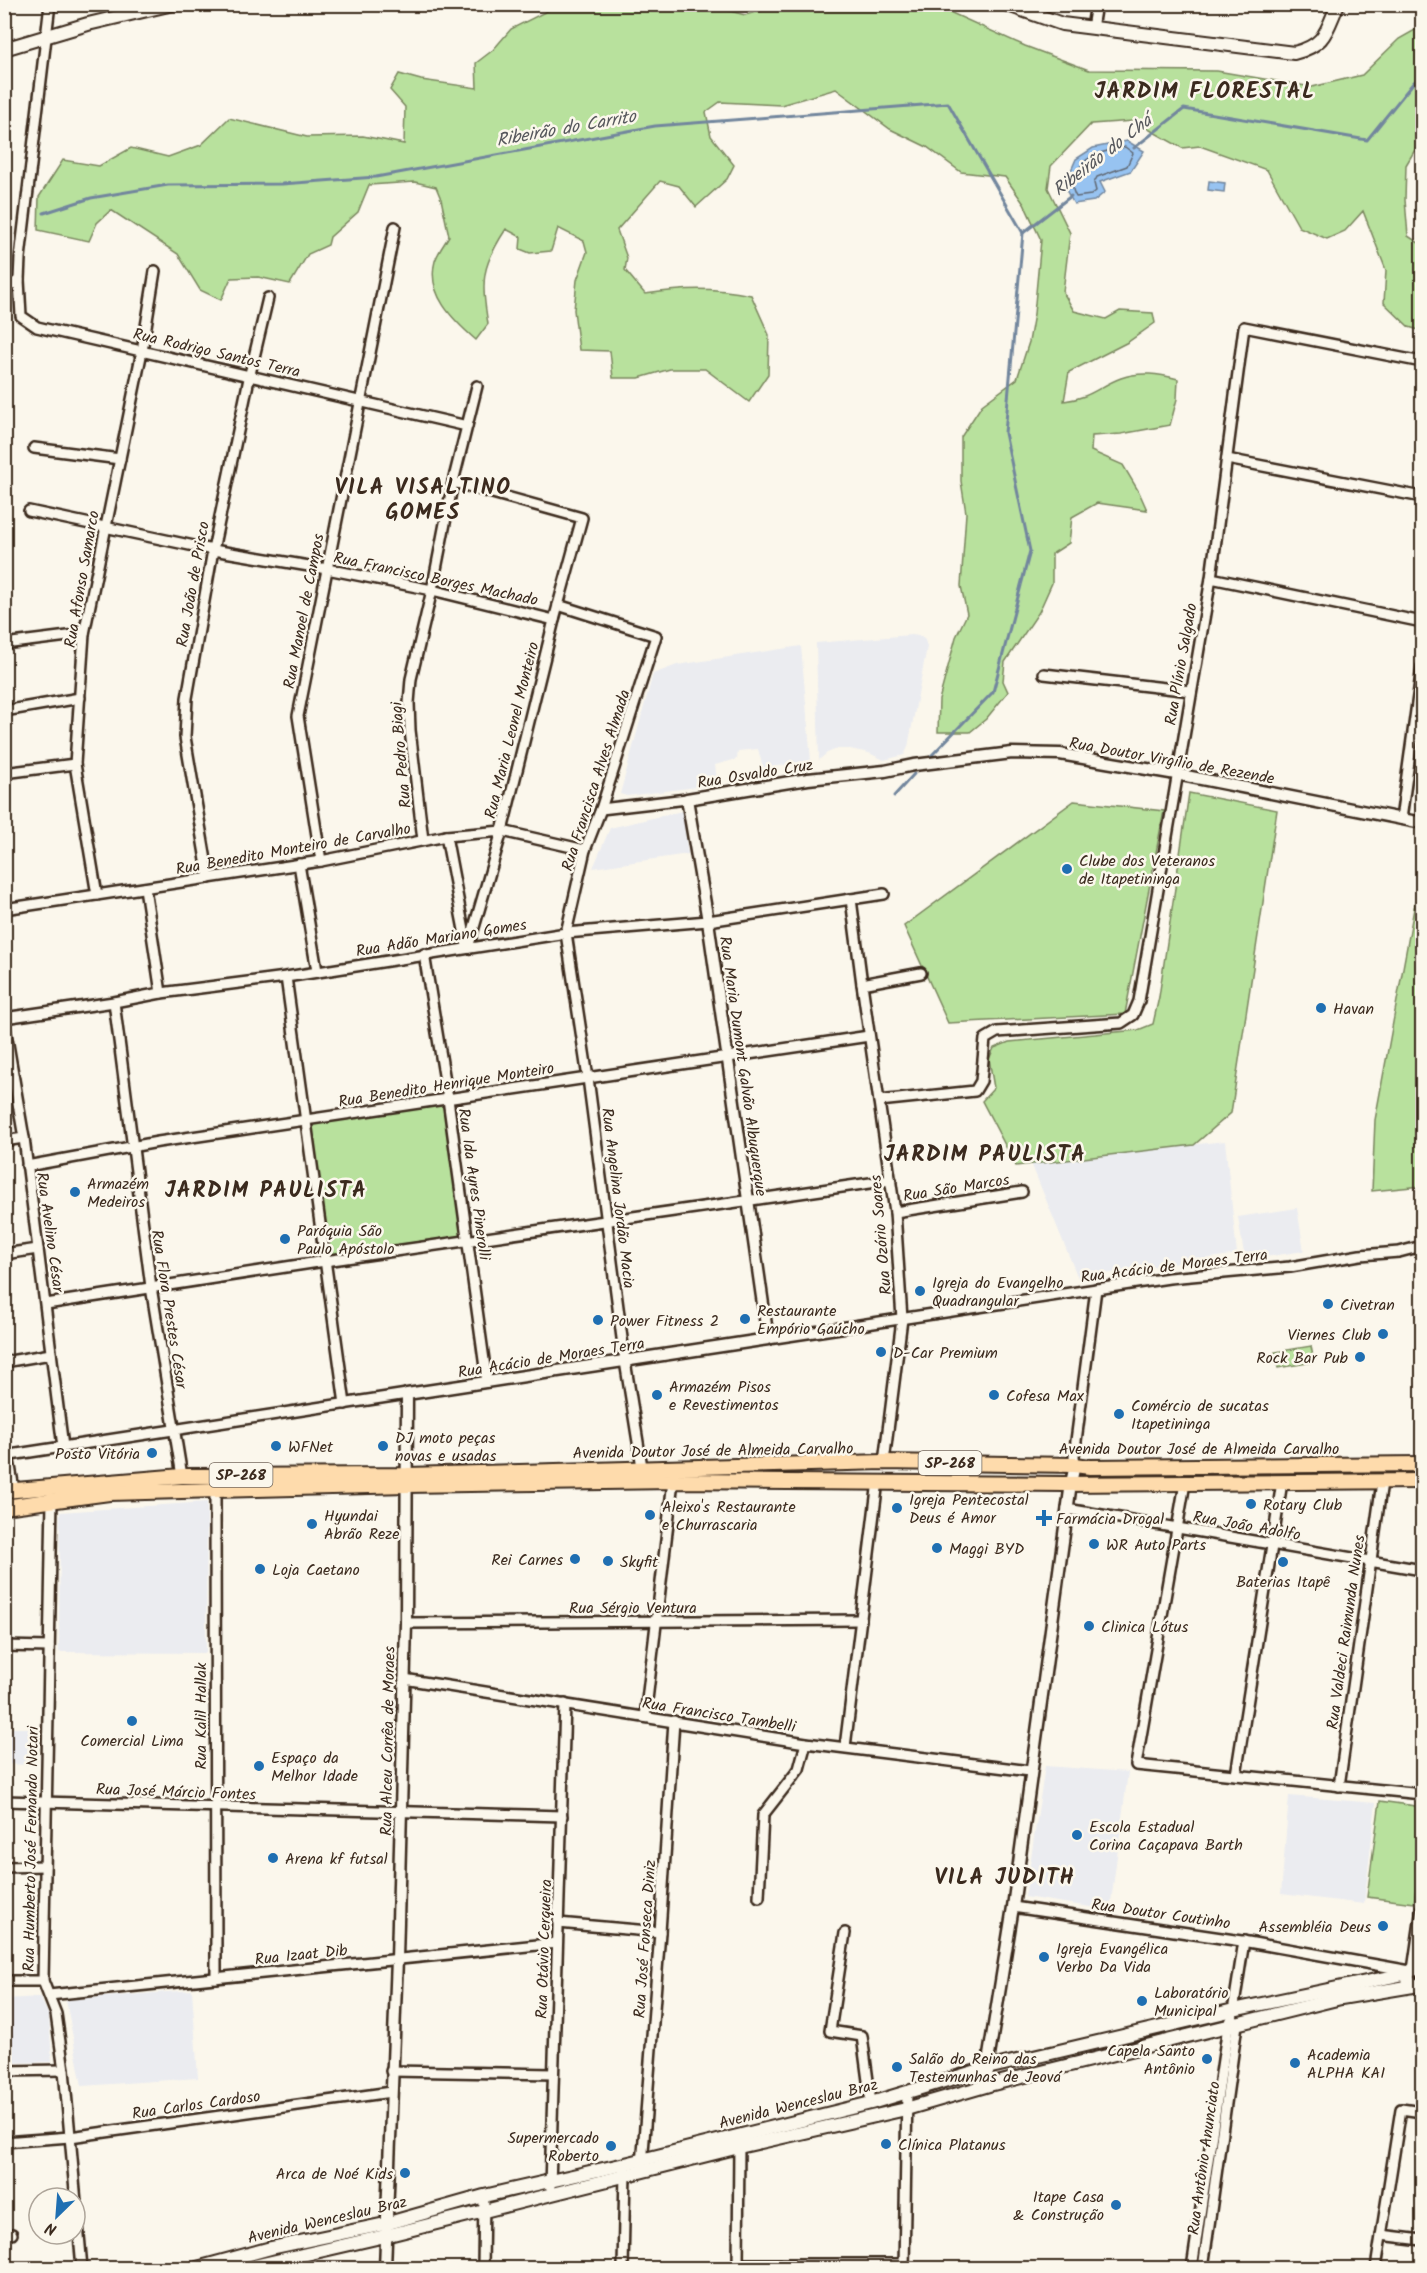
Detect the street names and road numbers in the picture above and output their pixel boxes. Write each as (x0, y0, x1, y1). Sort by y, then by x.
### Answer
street label: Rua Rodrigo Santos Terra (131, 322, 303, 385)
street label: Rua Afonso Samarco (58, 509, 107, 650)
street label: Rua João de Prisco (170, 519, 217, 649)
street label: Rua Manoel de Campos (277, 531, 332, 691)
street label: Rua Francisco Borges Machado (331, 546, 540, 613)
street label: Rua Plínio Salgado (1158, 601, 1205, 727)
street label: Rua Maria Leonel Monteiro (478, 639, 547, 821)
street label: Rua Francisca Alves Almada (555, 686, 638, 875)
street label: Rua Pedro Biagi (384, 699, 419, 809)
street label: Rua Doutor Virgílio de Rezende (1067, 731, 1276, 792)
street label: Rua Osvaldo Cruz (695, 753, 815, 796)
street label: Rua Benedito Monteiro de Carvalho (174, 816, 413, 882)
street label: Rua Adão Mariano Gomes (354, 913, 529, 964)
street label: Rua Maria Dumont Galvão Albuquerque (712, 935, 773, 1198)
street label: Rua Benedito Henrique Monteiro (336, 1056, 556, 1115)
street label: Rua Angelina Jordão Macia (594, 1106, 641, 1290)
street label: Rua Ida Ayres Pinerolli (450, 1107, 497, 1263)
street label: Rua São Marcos (901, 1168, 1011, 1209)
street label: Rua Avelino César (29, 1171, 71, 1295)
street label: Rua Ozório Soares (864, 1174, 899, 1296)
street label: Rua Flora Prestes César (144, 1228, 194, 1392)
street label: Rua Acácio de Moraes Terra (1079, 1243, 1269, 1290)
street label: Rua Acácio de Moraes Terra (456, 1331, 646, 1386)
street label: Avenida Doutor José de Almeida Carvalho (573, 1437, 854, 1466)
street label: Avenida Doutor José de Almeida Carvalho (1059, 1437, 1339, 1462)
road number: SP-268 (918, 1451, 982, 1475)
road number: SP-268 (210, 1463, 272, 1487)
street label: Rua João Adolfo (1191, 1505, 1303, 1548)
street label: Rua Valdeci Raimunda Nunes (1320, 1533, 1373, 1731)
street label: Rua Sérgio Ventura (569, 1596, 697, 1621)
street label: Rua Alceu Corrêa de Moraes (374, 1646, 403, 1836)
street label: Rua Kalil Hallak (189, 1662, 214, 1770)
street label: Rua Francisco Tambelli (640, 1691, 799, 1740)
street label: Rua Humberto José Fernando Notari (17, 1725, 46, 1972)
street label: Rua José Márcio Fontes (95, 1777, 257, 1808)
street label: Rua José Fonseca Diniz (627, 1859, 663, 2019)
street label: Rua Otávio Cerqueira (530, 1879, 559, 2019)
street label: Rua Doutor Coutinho (1090, 1892, 1232, 1937)
street label: Rua Izaat Dib (254, 1938, 349, 1973)
street label: Avenida Wenceslau Braz (716, 2073, 880, 2136)
street label: Rua Antônio Anunciato (1181, 2080, 1228, 2237)
street label: Rua Carlos Cardoso (130, 2084, 262, 2127)
street label: Avenida Wenceslau Braz (245, 2190, 409, 2251)

